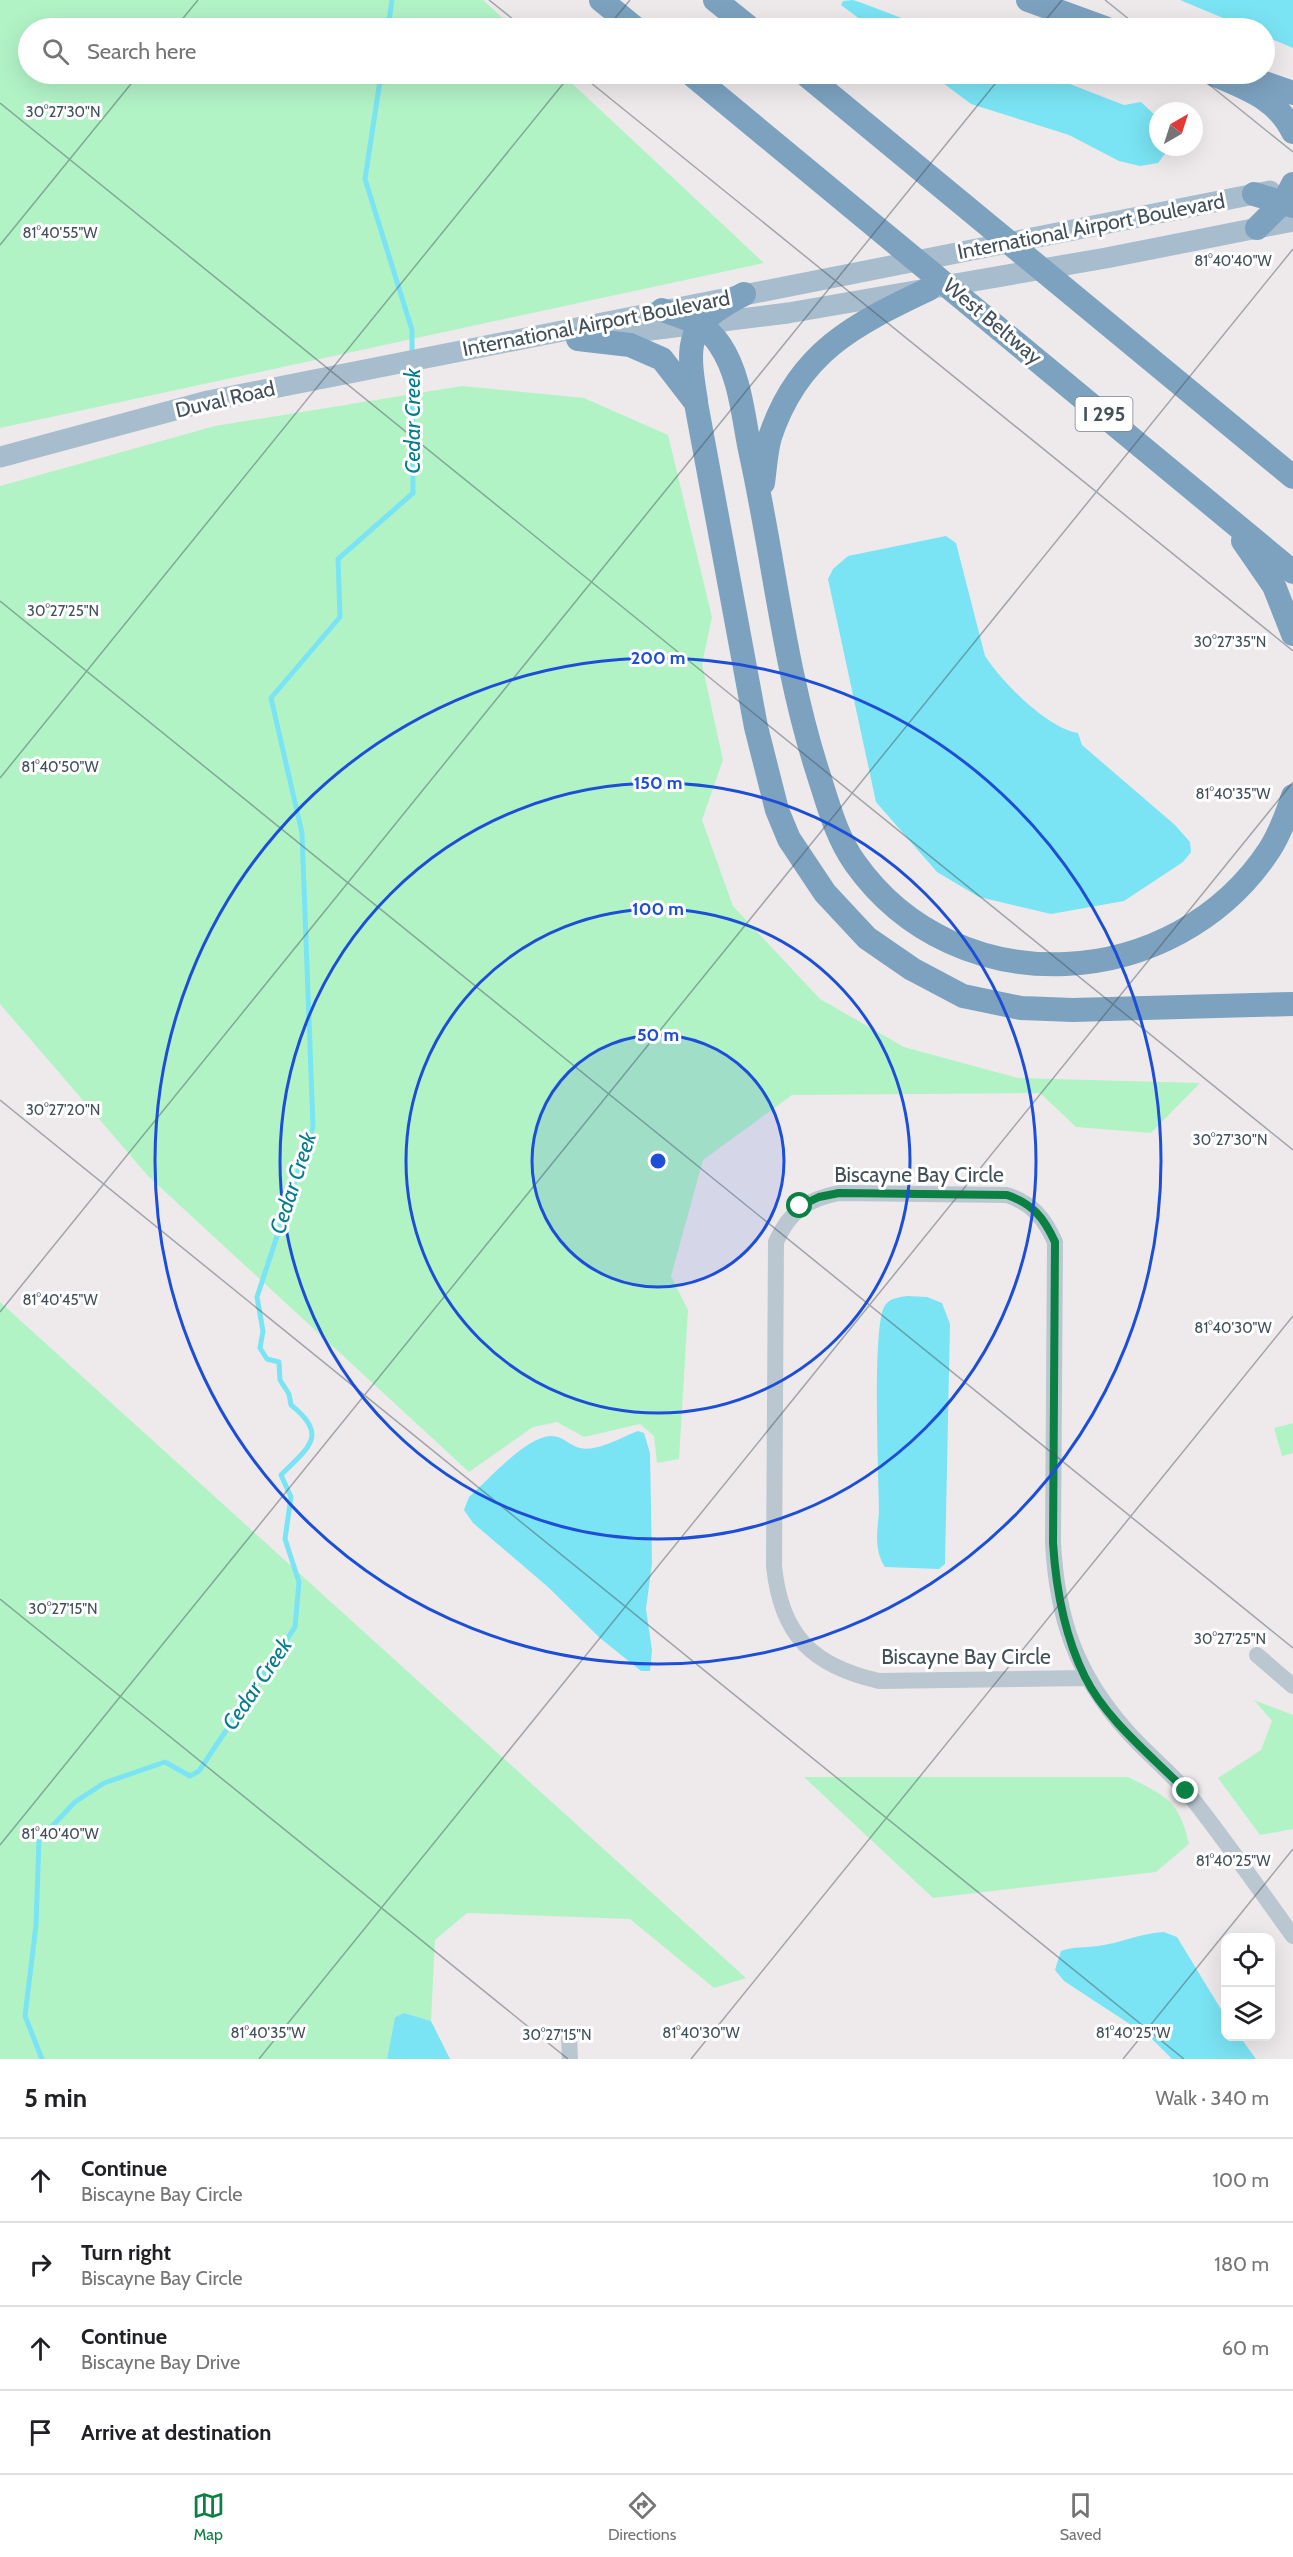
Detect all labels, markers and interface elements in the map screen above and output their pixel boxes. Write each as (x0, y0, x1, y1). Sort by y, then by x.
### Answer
search box (18, 18, 1275, 84)
icon: search (39, 35, 72, 68)
text: Search here (87, 38, 196, 65)
north arrow (1149, 102, 1203, 156)
text: 30°27'30"N (26, 103, 100, 121)
street label: International Airport Boulevard (955, 188, 1227, 264)
text: 81°40'55"W (23, 224, 98, 242)
text: 81°40'40"W (1194, 252, 1273, 270)
street label: West Beltway (939, 273, 1048, 370)
street label: International Airport Boulevard (460, 285, 732, 361)
water label: Cedar Creek (399, 368, 426, 474)
street label: Duval Road (173, 375, 277, 423)
road number: I 295 (1076, 397, 1132, 431)
text: 30°27'25"N (27, 602, 99, 620)
text: 30°27'35"N (1194, 633, 1266, 651)
text: 200 m (631, 647, 685, 669)
text: 81°40'50"W (21, 758, 99, 776)
text: 150 m (634, 772, 682, 794)
text: 81°40'35"W (1196, 785, 1271, 803)
text: 100 m (632, 898, 684, 920)
text: 50 m (637, 1024, 679, 1046)
text: 30°27'20"N (26, 1101, 100, 1119)
water label: Cedar Creek (264, 1128, 322, 1237)
text: 30°27'30"N (1193, 1131, 1267, 1149)
centre of rings (648, 1151, 668, 1171)
street label: Biscayne Bay Circle (834, 1162, 1004, 1187)
route start (786, 1192, 812, 1218)
text: 81°40'45"W (22, 1291, 98, 1309)
text: 81°40'30"W (1194, 1319, 1272, 1337)
text: 30°27'15"N (28, 1600, 98, 1618)
text: 30°27'25"N (1194, 1630, 1266, 1648)
water label: Cedar Creek (216, 1632, 298, 1735)
street label: Biscayne Bay Circle (881, 1644, 1051, 1669)
route end (1172, 1777, 1198, 1803)
text: 81°40'40"W (21, 1825, 100, 1843)
text: 81°40'25"W (1196, 1852, 1271, 1870)
map controls (1221, 1933, 1275, 2041)
button: locate (1221, 1933, 1275, 1987)
button: layers (1221, 1987, 1275, 2041)
text: 81°40'35"W (231, 2024, 306, 2042)
text: 81°40'30"W (662, 2024, 740, 2042)
text: 81°40'25"W (1096, 2024, 1171, 2042)
text: 30°27'15"N (522, 2026, 592, 2044)
text: 5 min (24, 2082, 87, 2114)
text: Walk · 340 m (1155, 2086, 1269, 2110)
text: Continue (81, 2155, 167, 2182)
icon: ahead (24, 2164, 57, 2197)
text: 100 m (1213, 2168, 1269, 2192)
text: Biscayne Bay Circle (81, 2182, 243, 2206)
text: Turn right (81, 2239, 171, 2266)
icon: right (24, 2248, 57, 2281)
text: 180 m (1214, 2252, 1269, 2276)
text: Biscayne Bay Circle (81, 2266, 243, 2290)
text: Continue (81, 2323, 167, 2350)
icon: ahead (24, 2332, 57, 2365)
text: 60 m (1222, 2336, 1269, 2360)
text: Biscayne Bay Drive (81, 2350, 240, 2374)
icon: arrive (24, 2416, 57, 2449)
text: Arrive at destination (81, 2419, 271, 2446)
tab: Map (192, 2489, 225, 2544)
tab: Directions (608, 2489, 676, 2544)
tab: Saved (1060, 2489, 1101, 2544)

